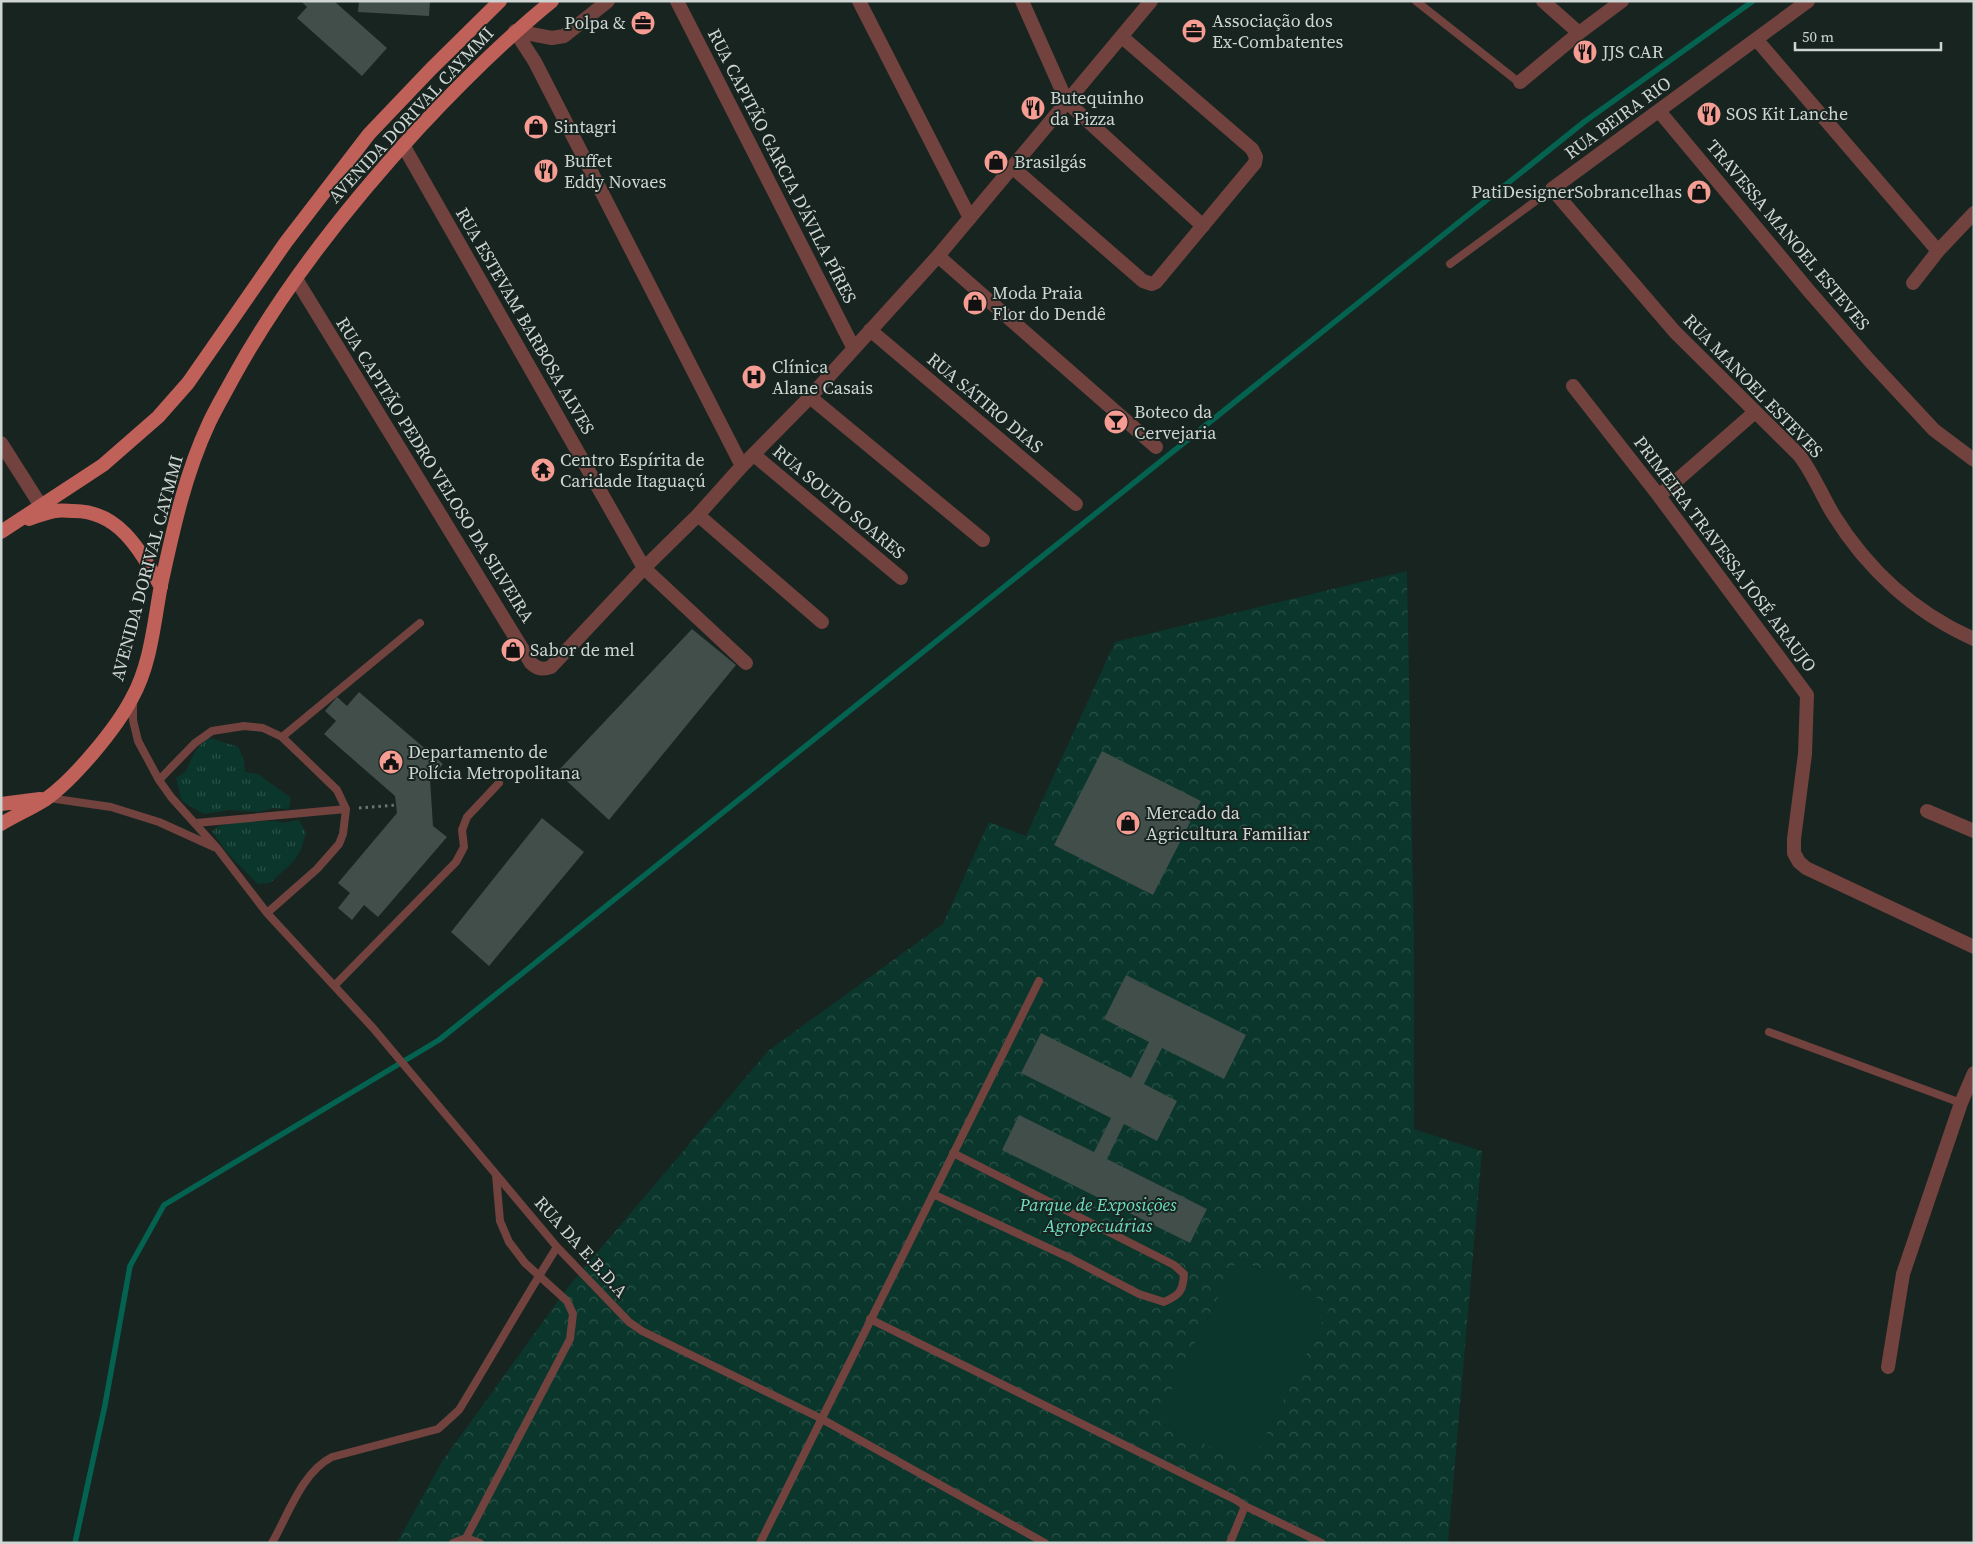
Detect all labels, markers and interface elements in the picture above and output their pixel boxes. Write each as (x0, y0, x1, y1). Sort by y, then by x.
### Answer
place label: Associação dos Ex-Combatentes (1212, 8, 1344, 54)
place label: Polpa & (564, 10, 626, 35)
office icon: Polpa & (630, 10, 656, 36)
office icon: Associação dos Ex-Combatentes (1181, 18, 1207, 44)
scale bar (1795, 20, 1941, 52)
street label: AVENIDA DORIVAL CAYMMI (322, 21, 499, 208)
street label: RUA CAPITÃO GARCIA D'ÁVILA PÍRES (702, 24, 863, 307)
text: 50 m (1802, 26, 1834, 47)
restaurant icon: JJS CAR (1572, 39, 1598, 65)
place label: JJS CAR (1601, 39, 1664, 64)
street label: RUA BEIRA RIO (1559, 70, 1676, 165)
place label: Butequinho da Pizza (1050, 85, 1144, 131)
restaurant icon: Butequinho da Pizza (1020, 95, 1046, 121)
restaurant icon: SOS Kit Lanche (1696, 101, 1722, 127)
place label: SOS Kit Lanche (1726, 101, 1848, 126)
shop icon: Sintagri (523, 114, 549, 140)
place label: Sintagri (554, 114, 617, 139)
street label: TRAVESSA MANOEL ESTEVES (1701, 134, 1876, 335)
place label: Buffet Eddy Novaes (564, 148, 667, 194)
shop icon: Brasilgás (983, 149, 1009, 175)
place label: Brasilgás (1014, 149, 1086, 174)
restaurant icon: Buffet Eddy Novaes (533, 158, 559, 184)
place label: PatiDesignerSobrancelhas (1471, 179, 1682, 204)
shop icon: PatiDesignerSobrancelhas (1686, 179, 1712, 205)
street label: RUA ESTEVAM BARBOSA ALVES (450, 203, 601, 439)
place label: Moda Praia Flor do Dendê (992, 280, 1106, 326)
shop icon: Moda Praia Flor do Dendê (962, 290, 988, 316)
street label: RUA MANOEL ESTEVES (1678, 308, 1829, 463)
street label: RUA CAPITÃO PEDRO VELOSO DA SILVEIRA (330, 312, 540, 627)
street label: RUA SÁTIRO DIAS (922, 347, 1049, 459)
place label: Clínica Alane Casais (772, 354, 873, 400)
hospital icon: Clínica Alane Casais (741, 364, 767, 390)
place label: Boteco da Cervejaria (1134, 399, 1217, 445)
bar icon: Boteco da Cervejaria (1103, 409, 1129, 435)
street label: PRIMEIRA TRAVESSA JOSÉ ARAUJO (1628, 430, 1823, 677)
street label: RUA SOUTO SOARES (768, 439, 911, 564)
place label: Centro Espírita de Caridade Itaguaçú (560, 447, 706, 493)
street label: AVENIDA DORIVAL CAYMMI (104, 452, 189, 684)
temple icon: Centro Espírita de Caridade Itaguaçú (530, 457, 556, 483)
shop icon: Sabor de mel (500, 637, 526, 663)
place label: Sabor de mel (530, 637, 635, 662)
place label: Departamento de Polícia Metropolitana (408, 739, 581, 785)
public building icon: Departamento de Polícia Metropolitana (378, 749, 404, 775)
place label: Mercado da Agricultura Familiar (1146, 800, 1310, 846)
shop icon: Mercado da Agricultura Familiar (1115, 810, 1141, 836)
street label: RUA DA E.B.D.A (529, 1190, 634, 1303)
park label: Parque de Exposições Agropecuárias (1019, 1192, 1177, 1238)

